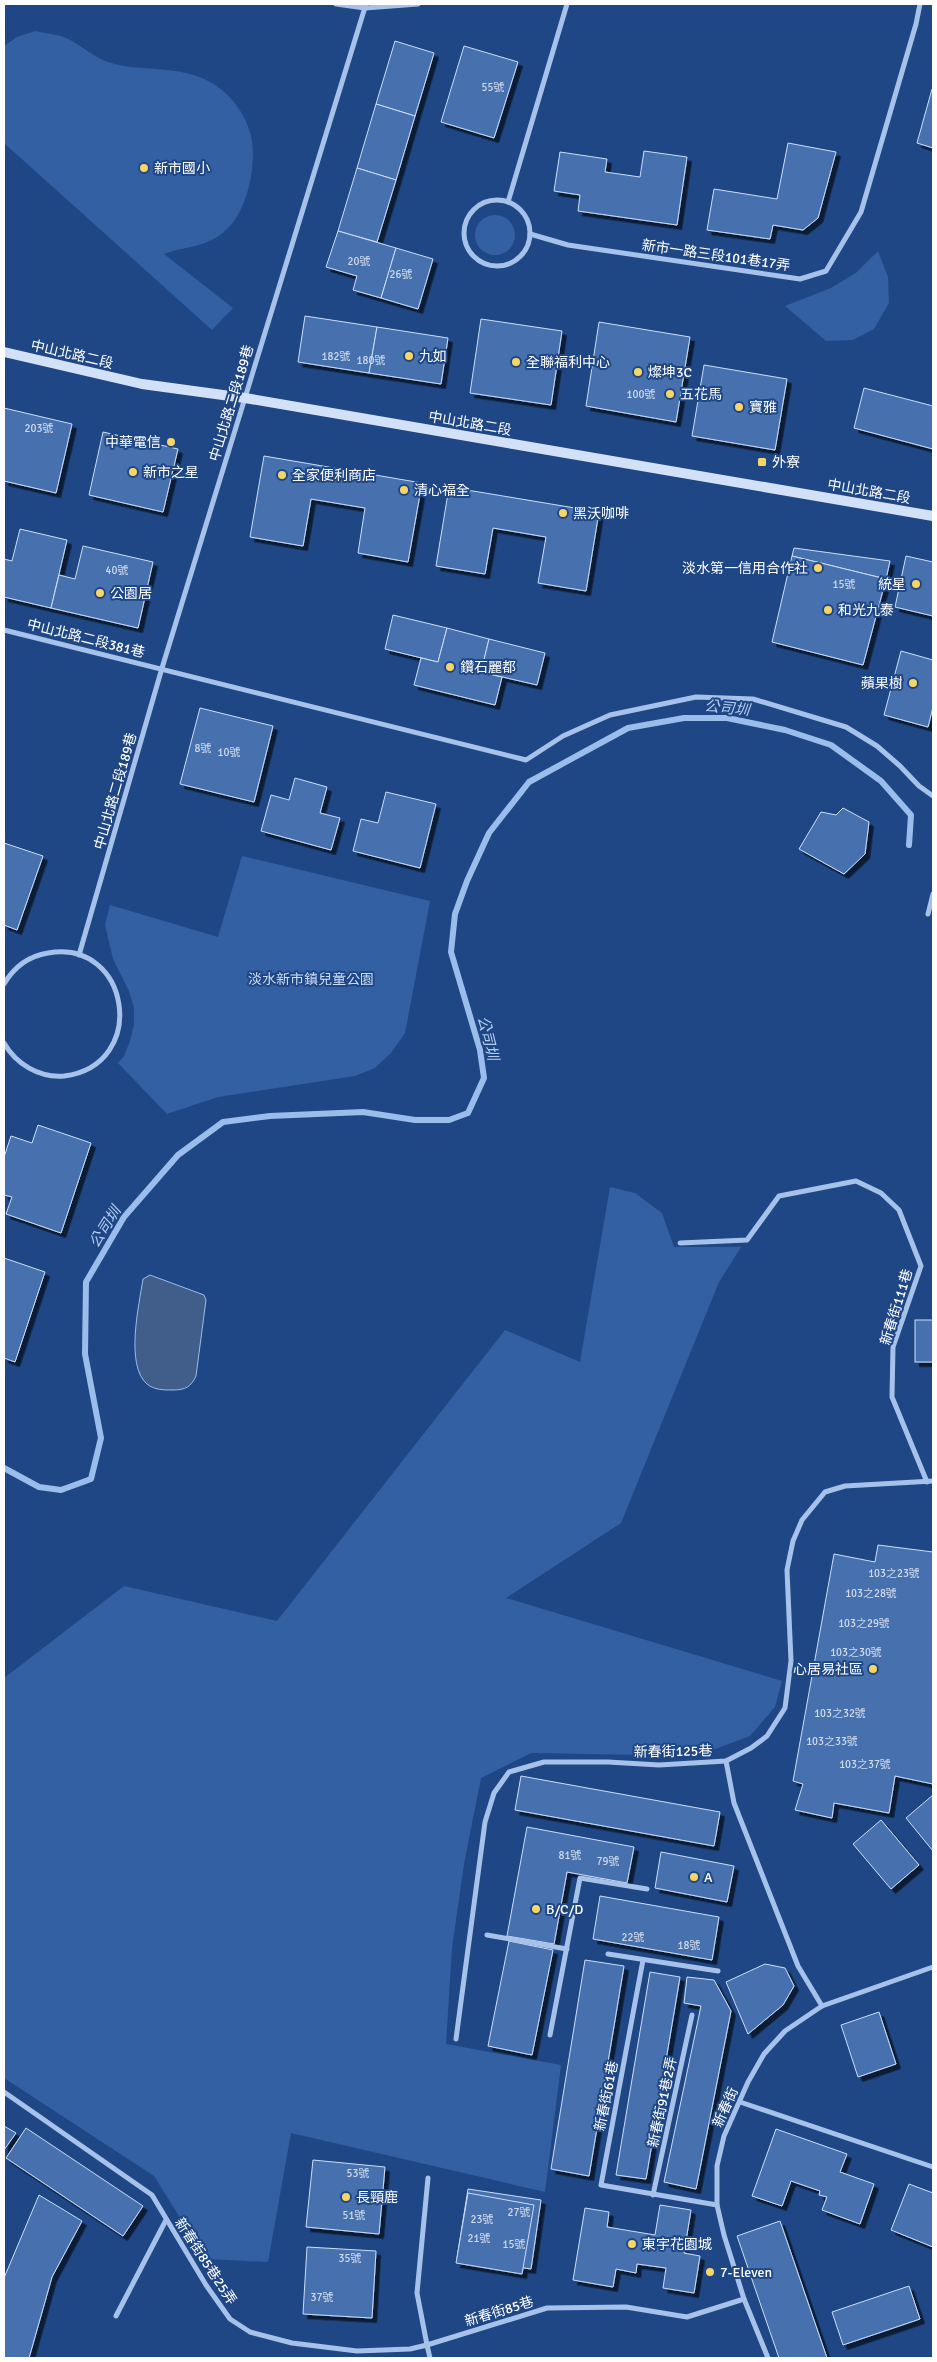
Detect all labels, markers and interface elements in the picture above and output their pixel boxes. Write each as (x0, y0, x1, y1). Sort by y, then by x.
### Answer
house number: 55號 (482, 81, 504, 94)
place label: 新市國小 (154, 160, 210, 177)
marker: 新市國小 (138, 162, 150, 174)
street label: 新市一路三段101巷17弄 (641, 237, 791, 274)
house number: 20號 (348, 255, 370, 268)
house number: 26號 (390, 268, 412, 281)
street label: 中山北路二段 (29, 337, 115, 372)
street label: 中山北路二段189巷 (206, 343, 257, 463)
place label: 九如 (419, 348, 447, 365)
house number: 182號 (322, 350, 350, 363)
marker: 九如 (403, 350, 415, 362)
house number: 180號 (357, 354, 385, 367)
place label: 全聯福利中心 (526, 354, 610, 371)
marker: 全聯福利中心 (510, 356, 522, 368)
place label: 燦坤3C (648, 364, 692, 381)
marker: 燦坤3C (632, 366, 644, 378)
place label: 五花馬 (680, 386, 722, 403)
house number: 100號 (627, 388, 655, 401)
marker: 五花馬 (664, 388, 676, 400)
place label: 寶雅 (749, 399, 777, 416)
marker: 寶雅 (733, 401, 745, 413)
street label: 中山北路二段 (427, 408, 513, 439)
house number: 203號 (25, 422, 53, 435)
place label: 中華電信 (105, 434, 161, 451)
marker: 中華電信 (165, 436, 177, 448)
place label: 外寮 (772, 454, 800, 471)
marker: 外寮 (756, 456, 768, 468)
place label: 新市之星 (143, 464, 199, 481)
marker: 新市之星 (127, 466, 139, 478)
place label: 全家便利商店 (292, 467, 376, 484)
marker: 全家便利商店 (276, 469, 288, 481)
street label: 中山北路二段 (826, 476, 912, 507)
place label: 清心福全 (414, 482, 470, 499)
marker: 清心福全 (398, 484, 410, 496)
place label: 黑沃咖啡 (573, 505, 629, 522)
marker: 黑沃咖啡 (557, 507, 569, 519)
place label: 淡水第一信用合作社 (682, 560, 808, 577)
marker: 淡水第一信用合作社 (812, 562, 824, 574)
house number: 40號 (106, 564, 128, 577)
place label: 統星 (878, 576, 906, 593)
house number: 15號 (833, 578, 855, 591)
marker: 統星 (910, 578, 922, 590)
place label: 公園居 (110, 585, 152, 602)
marker: 公園居 (94, 587, 106, 599)
place label: 和光九泰 (838, 602, 894, 619)
marker: 和光九泰 (822, 604, 834, 616)
street label: 中山北路二段381巷 (25, 616, 146, 661)
place label: 鑽石麗都 (460, 659, 516, 676)
marker: 鑽石麗都 (444, 661, 456, 673)
place label: 蘋果樹 (861, 675, 903, 692)
marker: 蘋果樹 (907, 677, 919, 689)
water label: 公司圳 (704, 697, 752, 720)
street label: 中山北路二段189巷 (91, 731, 140, 851)
house number: 8號 (195, 742, 211, 755)
house number: 10號 (218, 746, 240, 759)
park label: 淡水新市鎮兒童公園 (248, 971, 374, 988)
water label: 公司圳 (474, 1014, 503, 1064)
water label: 公司圳 (85, 1201, 126, 1251)
street label: 新春街111巷 (877, 1267, 916, 1347)
house number: 103之23號 (868, 1567, 920, 1580)
house number: 103之28號 (845, 1587, 897, 1600)
house number: 103之29號 (838, 1617, 890, 1630)
house number: 103之30號 (830, 1646, 882, 1659)
place label: 心居易社區 (793, 1661, 863, 1678)
marker: 心居易社區 (867, 1663, 879, 1675)
house number: 103之32號 (814, 1707, 866, 1720)
house number: 103之33號 (806, 1735, 858, 1748)
street label: 新春街125巷 (634, 1742, 712, 1761)
house number: 103之37號 (839, 1758, 891, 1771)
house number: 81號 (559, 1849, 581, 1862)
house number: 79號 (597, 1855, 619, 1868)
place label: A (704, 1869, 713, 1886)
marker: A (688, 1871, 700, 1883)
place label: B/C/D (546, 1901, 583, 1918)
marker: B/C/D (530, 1903, 542, 1915)
house number: 22號 (622, 1931, 644, 1944)
house number: 18號 (678, 1939, 700, 1952)
street label: 新春街91巷2弄 (645, 2055, 680, 2149)
street label: 新春街61巷 (591, 2060, 622, 2133)
street label: 新春街 (709, 2085, 742, 2130)
house number: 53號 (347, 2167, 369, 2180)
place label: 長頸鹿 (356, 2189, 398, 2206)
marker: 長頸鹿 (340, 2191, 352, 2203)
house number: 27號 (508, 2206, 530, 2219)
house number: 51號 (343, 2209, 365, 2222)
house number: 23號 (471, 2213, 493, 2226)
street label: 新春街85巷25弄 (171, 2215, 240, 2308)
house number: 21號 (468, 2232, 490, 2245)
place label: 東宇花園城 (642, 2236, 712, 2253)
house number: 15號 (503, 2238, 525, 2251)
marker: 東宇花園城 (626, 2238, 638, 2250)
house number: 35號 (339, 2252, 361, 2265)
place label: 7-Eleven (720, 2264, 772, 2281)
marker: 7-Eleven (704, 2266, 716, 2278)
house number: 37號 (311, 2291, 333, 2304)
street label: 新春街85巷 (463, 2293, 536, 2330)

